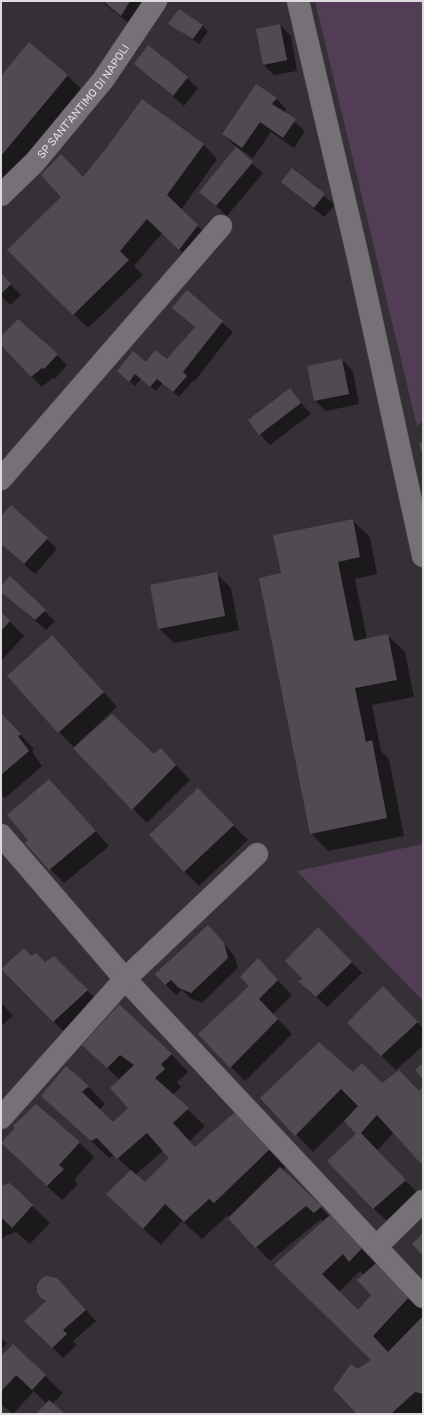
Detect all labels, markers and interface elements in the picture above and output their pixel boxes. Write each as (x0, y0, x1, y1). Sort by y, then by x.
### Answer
street label: SP SANT'ANTIMO DI NAPOLI (34, 42, 132, 161)

